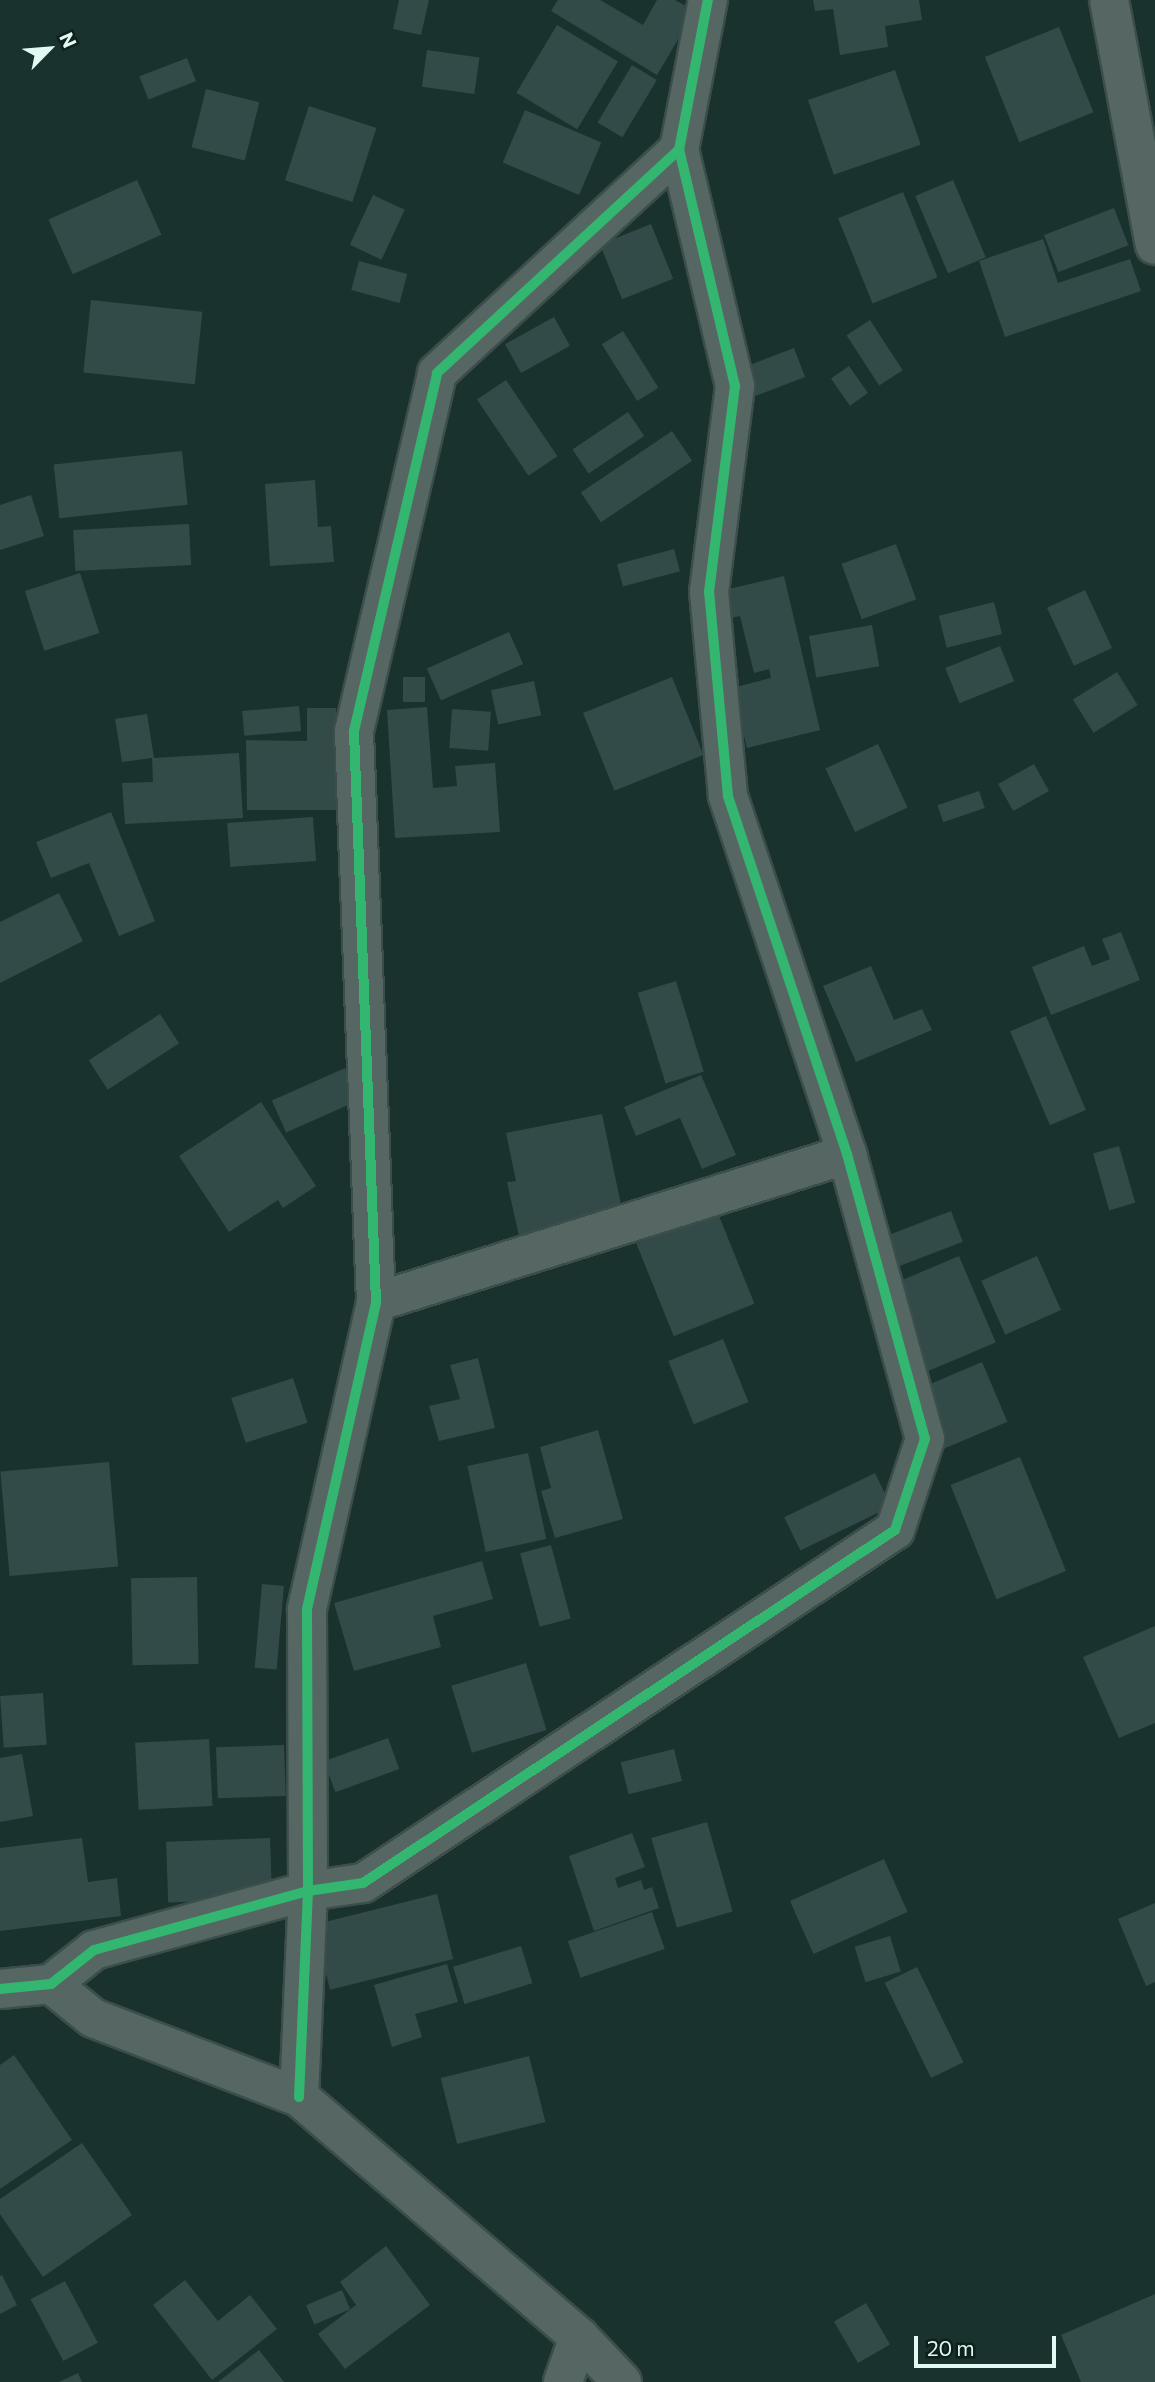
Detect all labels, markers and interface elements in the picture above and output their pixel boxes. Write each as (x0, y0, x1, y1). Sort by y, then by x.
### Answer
north arrow (14, 14, 84, 84)
text: N (55, 29, 82, 51)
scale bar (917, 2322, 1059, 2366)
text: 20 m (927, 2335, 975, 2360)

